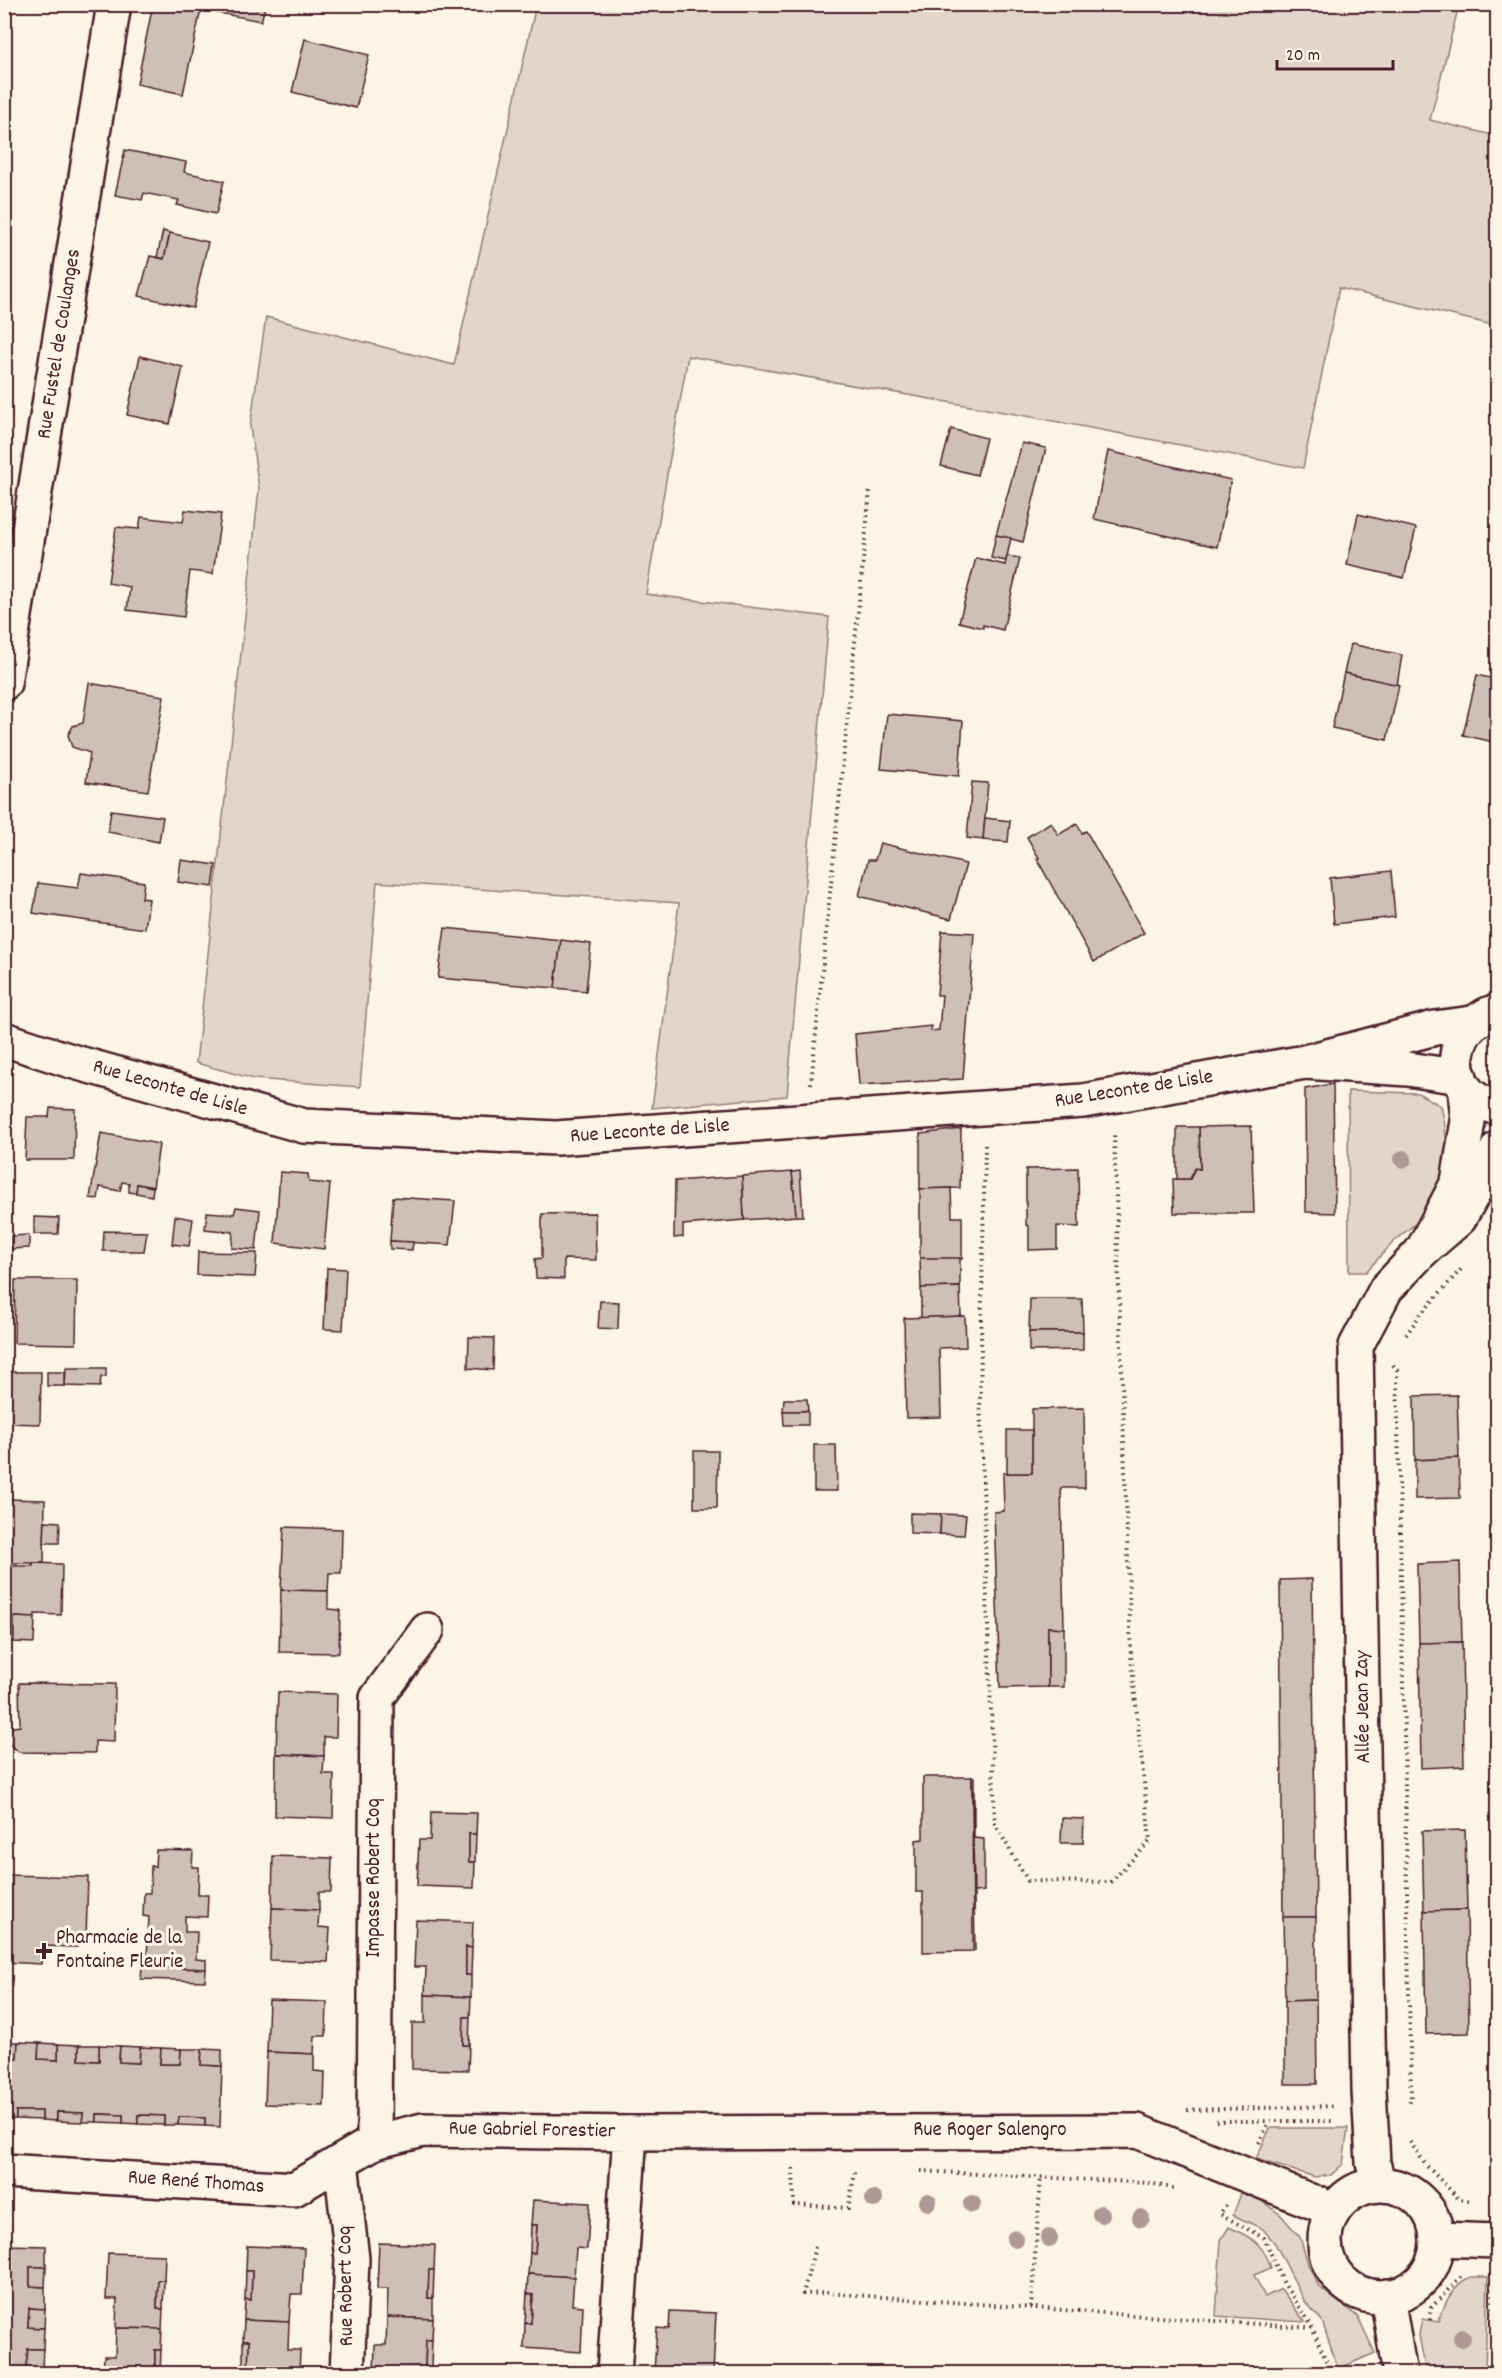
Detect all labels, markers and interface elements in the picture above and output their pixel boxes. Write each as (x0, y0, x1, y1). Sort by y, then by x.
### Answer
scale bar (1277, 33, 1392, 71)
text: 20 m (1286, 44, 1320, 69)
street label: Rue Fustel de Coulanges (30, 247, 90, 441)
street label: Rue Leconte de Lisle (89, 1053, 251, 1125)
street label: Rue Leconte de Lisle (1053, 1063, 1215, 1117)
street label: Rue Leconte de Lisle (569, 1111, 731, 1153)
street label: Allée Jean Zay (1348, 1650, 1380, 1764)
street label: Impasse Robert Coq (360, 1798, 390, 1958)
place label: Pharmacie de la Fontaine Fleurie (56, 1924, 183, 1978)
marker: Pharmacie de la Fontaine Fleurie (37, 1944, 51, 1958)
street label: Rue Gabriel Forestier (448, 2115, 616, 2147)
street label: Rue Roger Salengro (913, 2116, 1067, 2146)
street label: Rue René Thomas (127, 2163, 265, 2203)
street label: Rue Robert Coq (331, 2225, 363, 2347)

